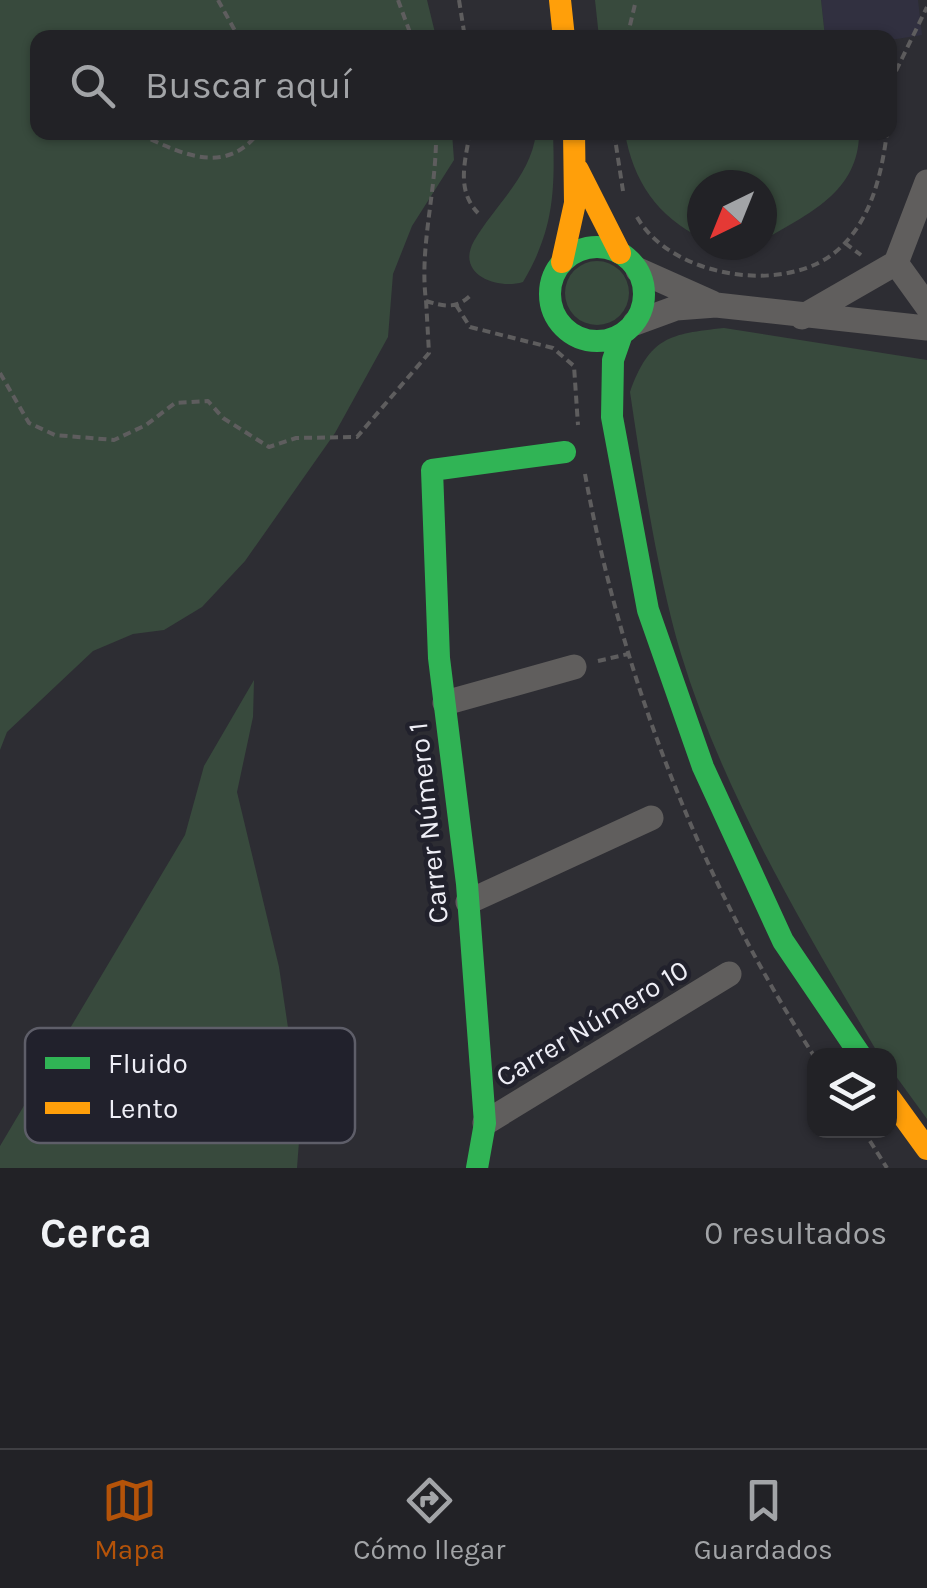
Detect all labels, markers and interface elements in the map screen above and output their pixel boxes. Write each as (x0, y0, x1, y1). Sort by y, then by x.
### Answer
search box (30, 30, 897, 140)
icon: search (65, 58, 120, 113)
text: Buscar aquí (145, 63, 352, 108)
north arrow (687, 170, 777, 260)
street label: Carrer Número 1 (401, 721, 455, 925)
street label: Carrer Número 10 (490, 953, 694, 1093)
legend (25, 1028, 355, 1143)
text: Fluido (108, 1047, 188, 1080)
map controls (807, 1048, 897, 1138)
button: layers (807, 1048, 897, 1138)
text: Lento (108, 1092, 178, 1125)
text: Cerca (40, 1208, 152, 1258)
text: 0 resultados (704, 1215, 887, 1252)
tab: Mapa (94, 1473, 165, 1566)
tab: Cómo llegar (353, 1473, 505, 1566)
tab: Guardados (694, 1473, 833, 1566)

